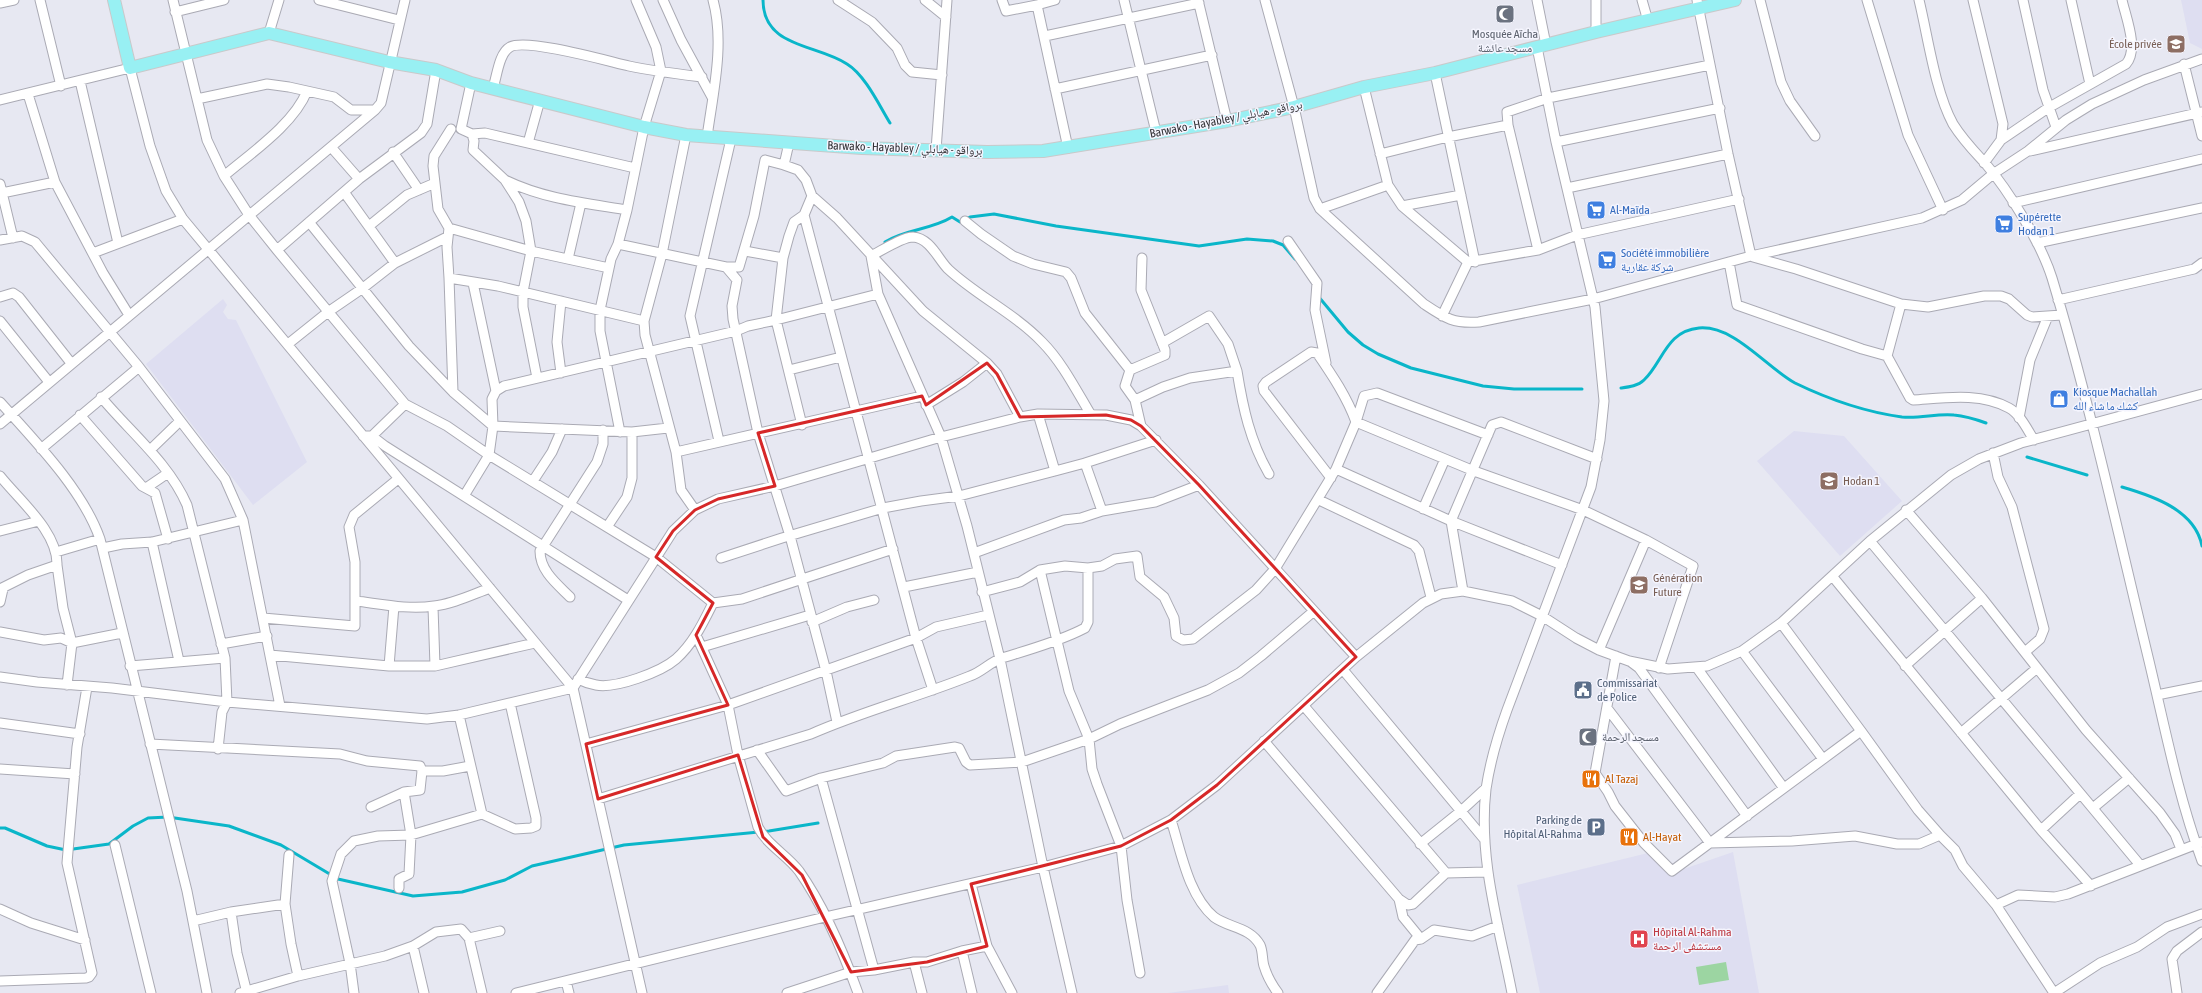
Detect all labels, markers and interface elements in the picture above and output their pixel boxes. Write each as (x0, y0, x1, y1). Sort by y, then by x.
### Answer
mosque icon: Mosquée Aïcha مسجد عائشة (1494, 3, 1516, 25)
place label: Mosquée Aïcha مسجد عائشة (1472, 27, 1538, 55)
school or university icon: École privée (2165, 33, 2187, 55)
place label: École privée (2109, 37, 2162, 51)
street label: Barwako - Hayabley / برواقو - هيابلي (1148, 97, 1304, 144)
street label: Barwako - Hayabley / برواقو - هيابلي (827, 138, 983, 161)
supermarket icon: Al-Maïda (1585, 199, 1607, 221)
place label: Al-Maïda (1610, 203, 1650, 217)
place label: Supérette Hodan 1 (2018, 210, 2061, 238)
supermarket icon: Supérette Hodan 1 (1993, 213, 2015, 235)
place label: Société immobilière شركة عقارية (1621, 246, 1709, 274)
supermarket icon: Société immobilière شركة عقارية (1596, 249, 1618, 271)
place label: Kiosque Machallah كشك ما شاء الله (2073, 385, 2157, 413)
shop icon: Kiosque Machallah كشك ما شاء الله (2048, 388, 2070, 410)
school or university icon: Hodan 1 (1818, 470, 1840, 492)
place label: Hodan 1 (1843, 474, 1880, 488)
place label: Génération Future (1653, 571, 1703, 599)
school or university icon: Génération Future (1628, 574, 1650, 596)
place label: Commissariat de Police (1597, 676, 1658, 704)
public building icon: Commissariat de Police (1572, 679, 1594, 701)
mosque icon: مسجد الرحمة (1577, 726, 1599, 748)
place label: مسجد الرحمة (1602, 730, 1659, 744)
restaurant icon: Al Tazaj (1580, 768, 1602, 790)
place label: Al Tazaj (1605, 772, 1638, 786)
place label: Parking de Hôpital Al-Rahma (1503, 813, 1582, 841)
parking icon: Parking de Hôpital Al-Rahma (1585, 816, 1607, 838)
restaurant icon: Al-Hayat (1618, 826, 1640, 848)
place label: Al-Hayat (1643, 830, 1682, 844)
place label: Hôpital Al-Rahma مستشفى الرحمة (1653, 925, 1732, 953)
hospital icon: Hôpital Al-Rahma مستشفى الرحمة (1628, 928, 1650, 950)

